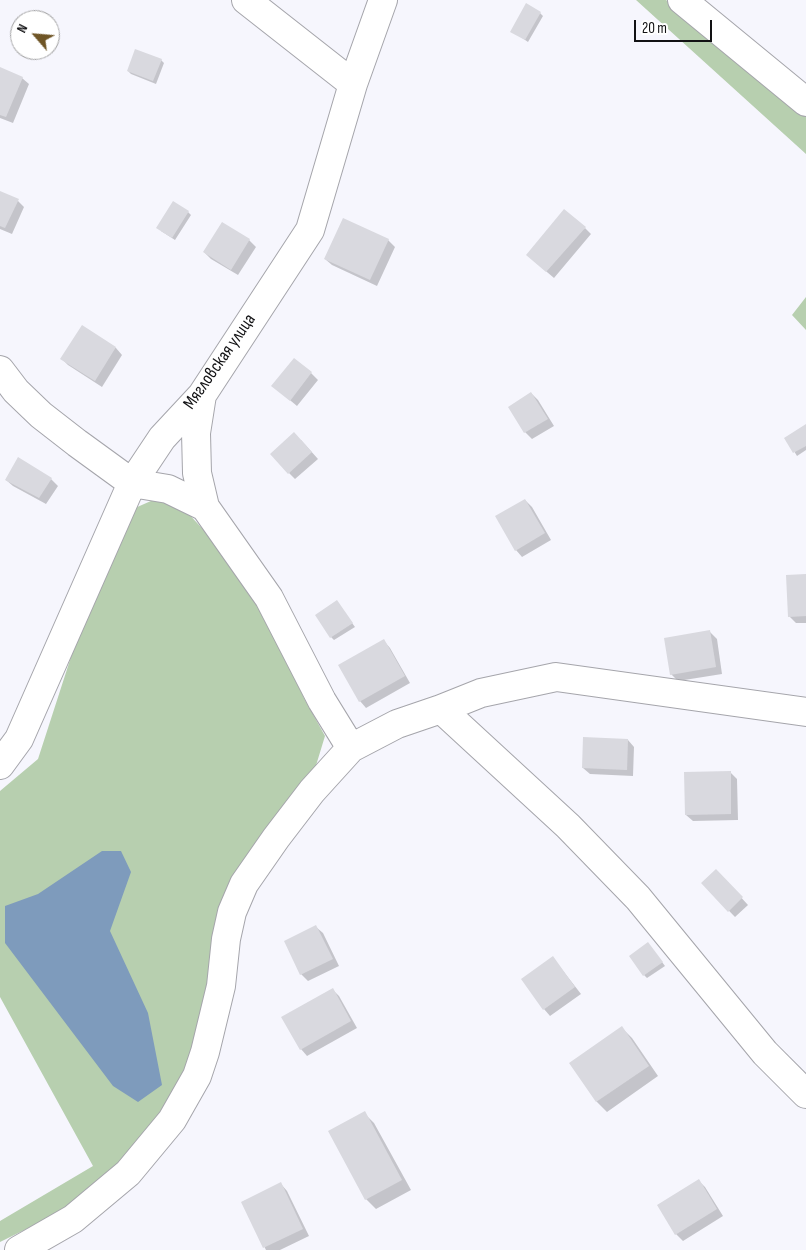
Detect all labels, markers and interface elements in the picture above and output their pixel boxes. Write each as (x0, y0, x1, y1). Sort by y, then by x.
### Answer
north arrow (10, 10, 60, 60)
scale bar (636, 10, 714, 42)
text: 20 m (642, 19, 667, 38)
text: N (13, 21, 31, 36)
street label: Мягловская улица (179, 310, 261, 414)

